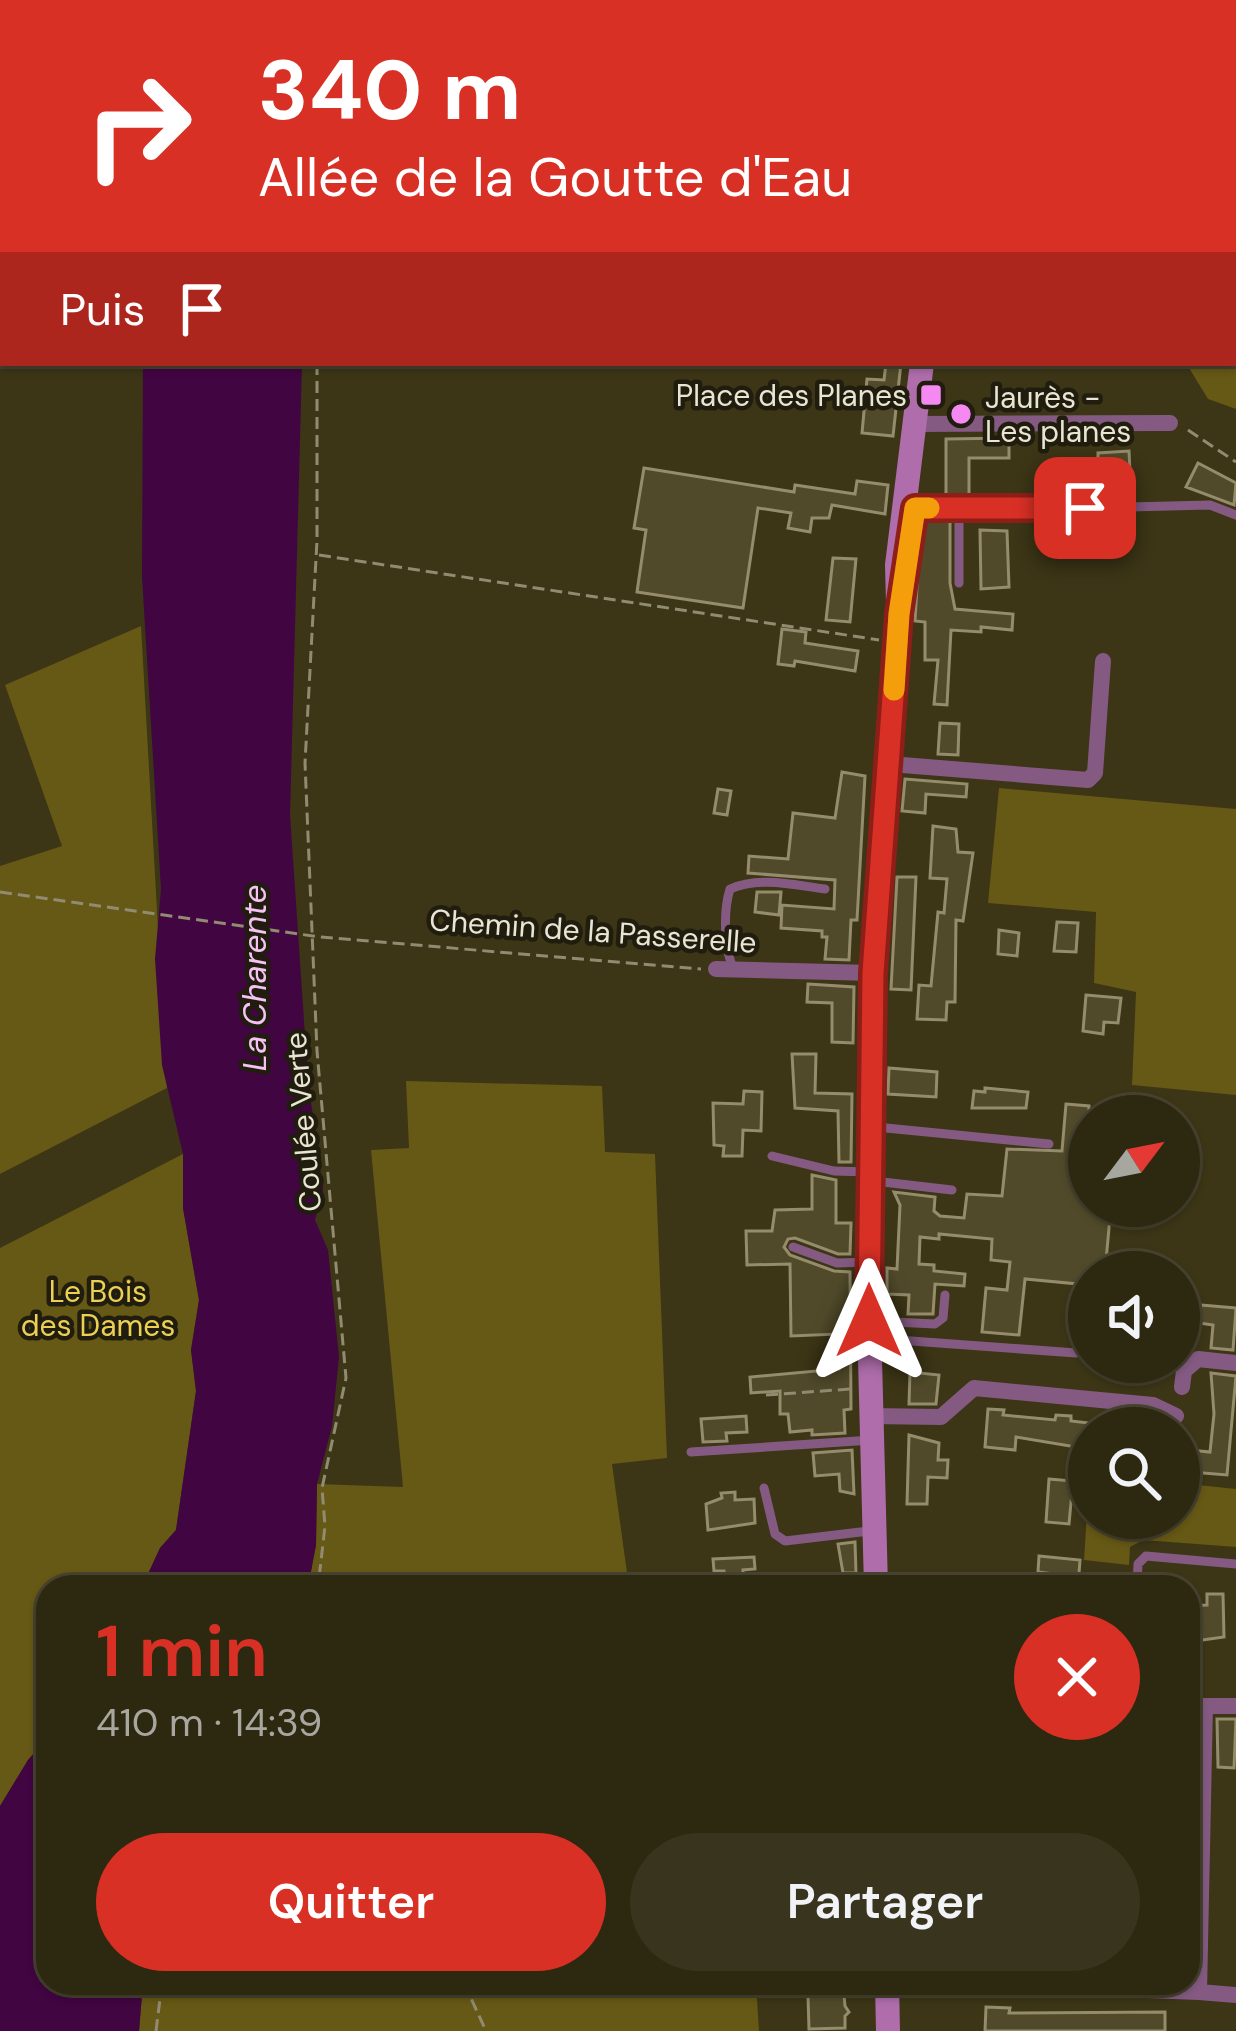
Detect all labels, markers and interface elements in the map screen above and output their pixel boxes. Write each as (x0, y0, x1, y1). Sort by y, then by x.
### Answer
text: 340 m (258, 36, 521, 145)
icon: right (60, 48, 216, 204)
text: Allée de la Goutte d'Eau (258, 142, 852, 213)
icon: arrive (169, 276, 235, 342)
text: Puis (60, 280, 145, 339)
place label: Place des Planes (676, 376, 907, 415)
place label: Jaurès - Les planes (985, 378, 1131, 451)
marker: Place des Planes (918, 382, 944, 408)
marker: Jaurès - Les planes (948, 401, 974, 427)
pin (1034, 457, 1136, 559)
icon: arrive (1052, 475, 1118, 541)
water label: La Charente (233, 885, 276, 1071)
street label: Chemin de la Passerelle (428, 900, 758, 962)
street label: Coulée Verte (276, 1031, 330, 1213)
north arrow (1068, 1095, 1200, 1227)
map controls (1068, 1095, 1200, 1539)
button: sound (1068, 1251, 1200, 1383)
position arrow (806, 1258, 932, 1384)
park label: Le Bois des Dames (21, 1272, 175, 1345)
button: search (1068, 1407, 1200, 1539)
text: 1 min (96, 1605, 268, 1698)
button: close (1014, 1614, 1140, 1740)
text: 410 m · 14:39 (96, 1697, 322, 1748)
button: Quitter (96, 1833, 606, 1971)
button: Partager (630, 1833, 1140, 1971)

